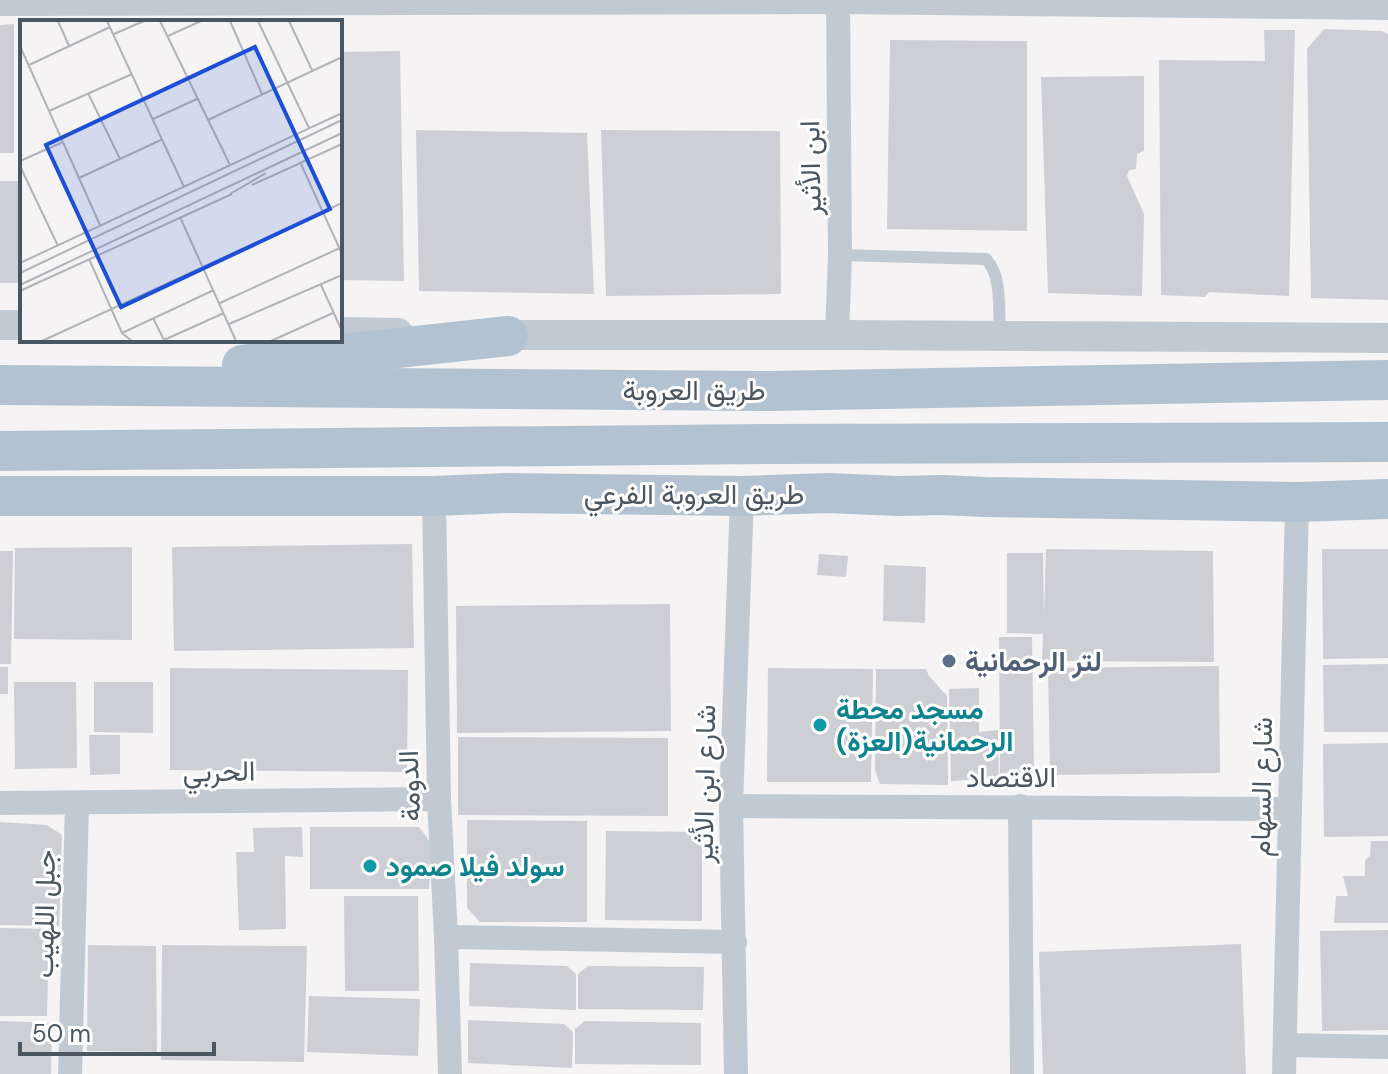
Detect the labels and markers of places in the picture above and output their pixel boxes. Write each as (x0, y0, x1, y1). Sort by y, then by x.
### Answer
place label: لتر الرحمانية (965, 643, 1102, 680)
marker: لتر الرحمانية (940, 652, 958, 670)
place label: مسجد محطة الرحمانية(العزة) (836, 691, 1014, 760)
marker: مسجد محطة الرحمانية(العزة) (811, 716, 829, 734)
place label: سولد فيلا صمود (386, 848, 565, 885)
marker: سولد فيلا صمود (361, 857, 379, 875)

